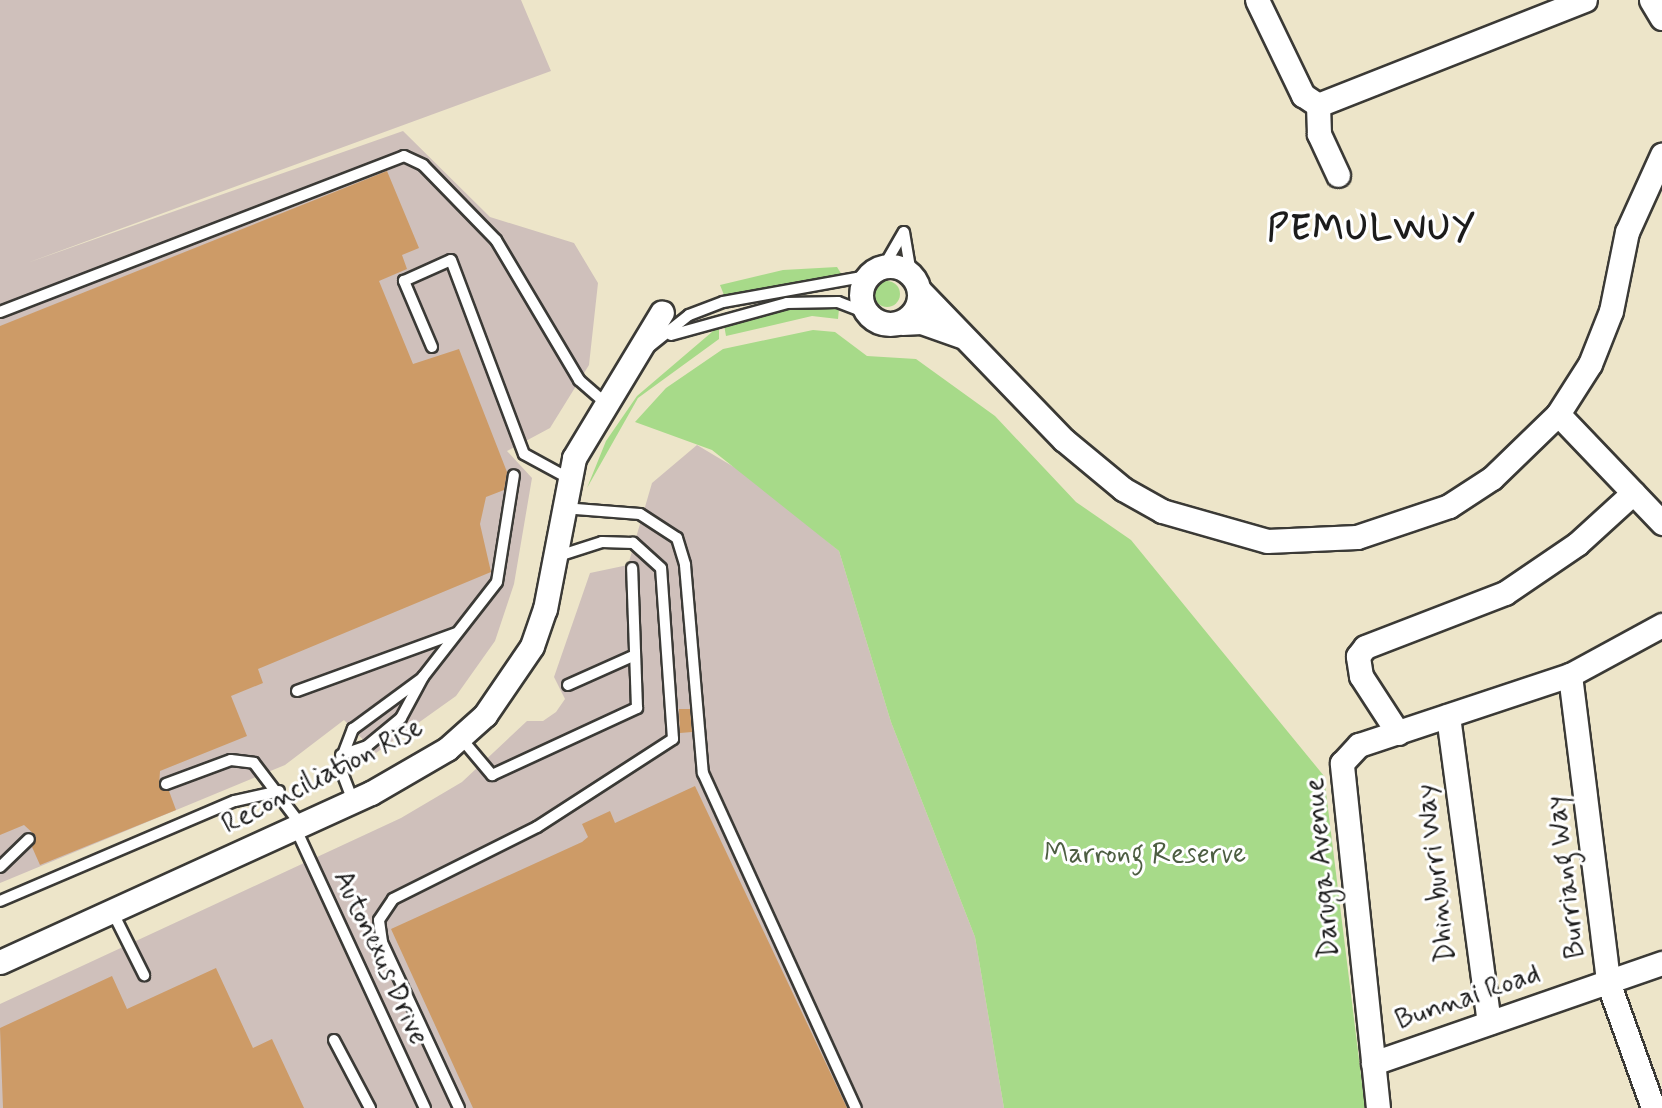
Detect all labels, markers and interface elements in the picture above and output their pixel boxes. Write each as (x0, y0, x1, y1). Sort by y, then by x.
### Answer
district label: PEMULWUY (1270, 208, 1474, 250)
street label: Reconciliation Rise (216, 712, 430, 842)
street label: Daruga Avenue (1298, 776, 1348, 960)
street label: Dhinburri Way (1409, 782, 1465, 964)
street label: Burriang Way (1540, 792, 1594, 962)
park label: Marrong Reserve (1044, 838, 1246, 872)
street label: Autonexus Drive (325, 866, 435, 1050)
street label: Bunnai Road (1391, 958, 1545, 1038)

